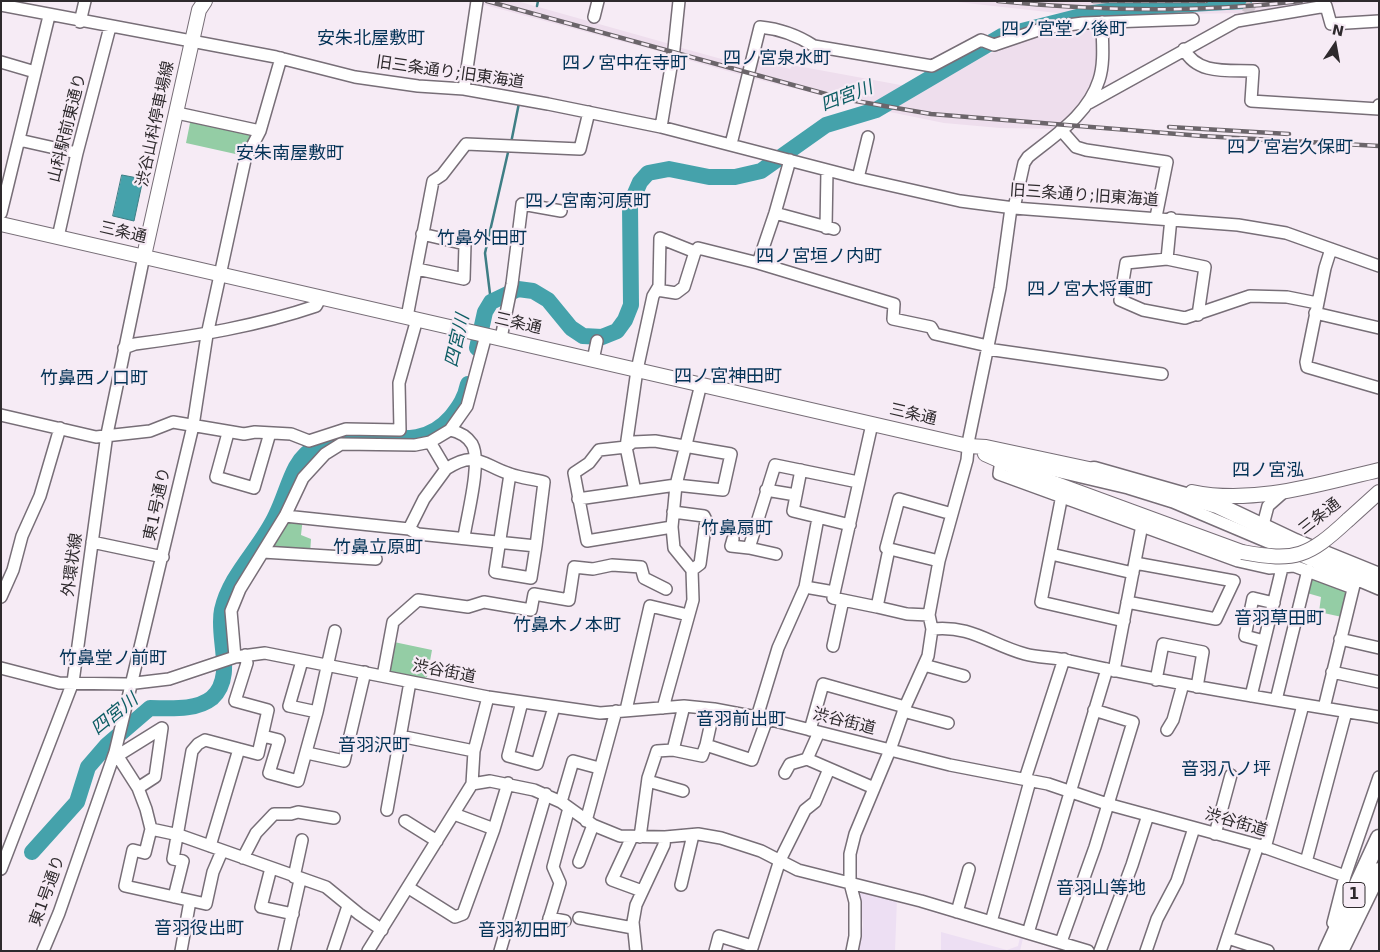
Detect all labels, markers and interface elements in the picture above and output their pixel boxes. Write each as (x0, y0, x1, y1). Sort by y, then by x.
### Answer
district label: 四ノ宮堂ノ後町 (1001, 19, 1127, 41)
north arrow (1310, 20, 1360, 70)
text: N (1331, 21, 1346, 39)
district label: 安朱北屋敷町 (317, 28, 425, 50)
district label: 四ノ宮泉水町 (723, 48, 831, 70)
street label: 旧三条通り;旧東海道 (375, 53, 525, 93)
district label: 四ノ宮中在寺町 (562, 53, 688, 75)
street label: 渋谷山科停車場線 (133, 59, 179, 189)
street label: 山科駅前東通り (45, 71, 91, 185)
water label: 四宮川 (818, 77, 876, 117)
district label: 四ノ宮岩久保町 (1227, 137, 1353, 159)
district label: 安朱南屋敷町 (236, 143, 344, 165)
street label: 旧三条通り;旧東海道 (1009, 181, 1159, 211)
district label: 四ノ宮南河原町 (525, 191, 651, 213)
street label: 三条通 (97, 218, 149, 248)
district label: 竹鼻外田町 (437, 228, 527, 250)
district label: 四ノ宮垣ノ内町 (756, 246, 882, 268)
district label: 四ノ宮大将軍町 (1027, 279, 1153, 301)
street label: 三条通 (492, 309, 544, 339)
water label: 四宮川 (441, 312, 475, 370)
district label: 四ノ宮神田町 (674, 366, 782, 388)
district label: 竹鼻西ノ口町 (40, 368, 148, 390)
street label: 三条通 (887, 400, 939, 430)
district label: 四ノ宮泓 (1232, 460, 1304, 482)
street label: 東1号通り (141, 466, 175, 542)
street label: 三条通 (1295, 495, 1345, 539)
district label: 竹鼻扇町 (701, 518, 773, 540)
street label: 外環状線 (59, 532, 87, 598)
district label: 竹鼻立原町 (333, 537, 423, 559)
district label: 音羽草田町 (1234, 608, 1324, 630)
district label: 竹鼻木ノ本町 (513, 615, 621, 637)
district label: 竹鼻堂ノ前町 (59, 648, 167, 670)
street label: 渋谷街道 (411, 656, 477, 688)
water label: 四宮川 (87, 690, 143, 740)
street label: 渋谷街道 (811, 705, 877, 739)
district label: 音羽前出町 (696, 709, 786, 731)
district label: 音羽沢町 (338, 735, 410, 757)
district label: 音羽八ノ坪 (1181, 759, 1271, 781)
street label: 渋谷街道 (1203, 805, 1269, 841)
street label: 東1号通り (26, 853, 70, 929)
district label: 音羽山等地 (1056, 878, 1146, 900)
road number: 1 (1343, 882, 1365, 908)
district label: 音羽役出町 (154, 918, 244, 940)
district label: 音羽初田町 (478, 920, 568, 942)

